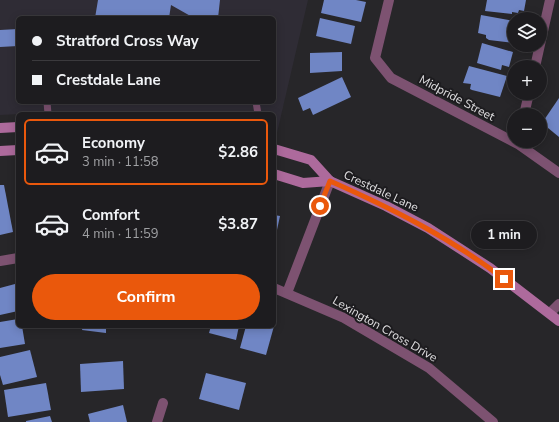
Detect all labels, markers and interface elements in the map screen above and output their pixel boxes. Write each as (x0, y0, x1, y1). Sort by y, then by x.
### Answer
map controls (507, 12, 547, 148)
button: layers (507, 12, 547, 52)
text: Stratford Cross Way (56, 31, 199, 51)
button: + (507, 60, 547, 100)
text: Crestdale Lane (56, 70, 161, 90)
street label: Midpride Street (416, 71, 498, 125)
button: − (507, 108, 547, 148)
text: Economy (82, 133, 145, 153)
icon: car (34, 134, 70, 170)
text: $2.86 (218, 142, 258, 162)
text: 3 min · 11:58 (82, 153, 158, 171)
street label: Crestdale Lane (341, 167, 421, 215)
route start (311, 197, 329, 215)
text: Comfort (82, 205, 139, 225)
icon: car (34, 206, 70, 242)
text: $3.87 (218, 214, 258, 234)
callout: 1 min (471, 221, 537, 249)
text: 4 min · 11:59 (82, 225, 158, 243)
text: 1 min (487, 226, 521, 244)
route end (495, 270, 513, 288)
button: Confirm (32, 274, 260, 320)
street label: Lexington Cross Drive (330, 292, 440, 366)

